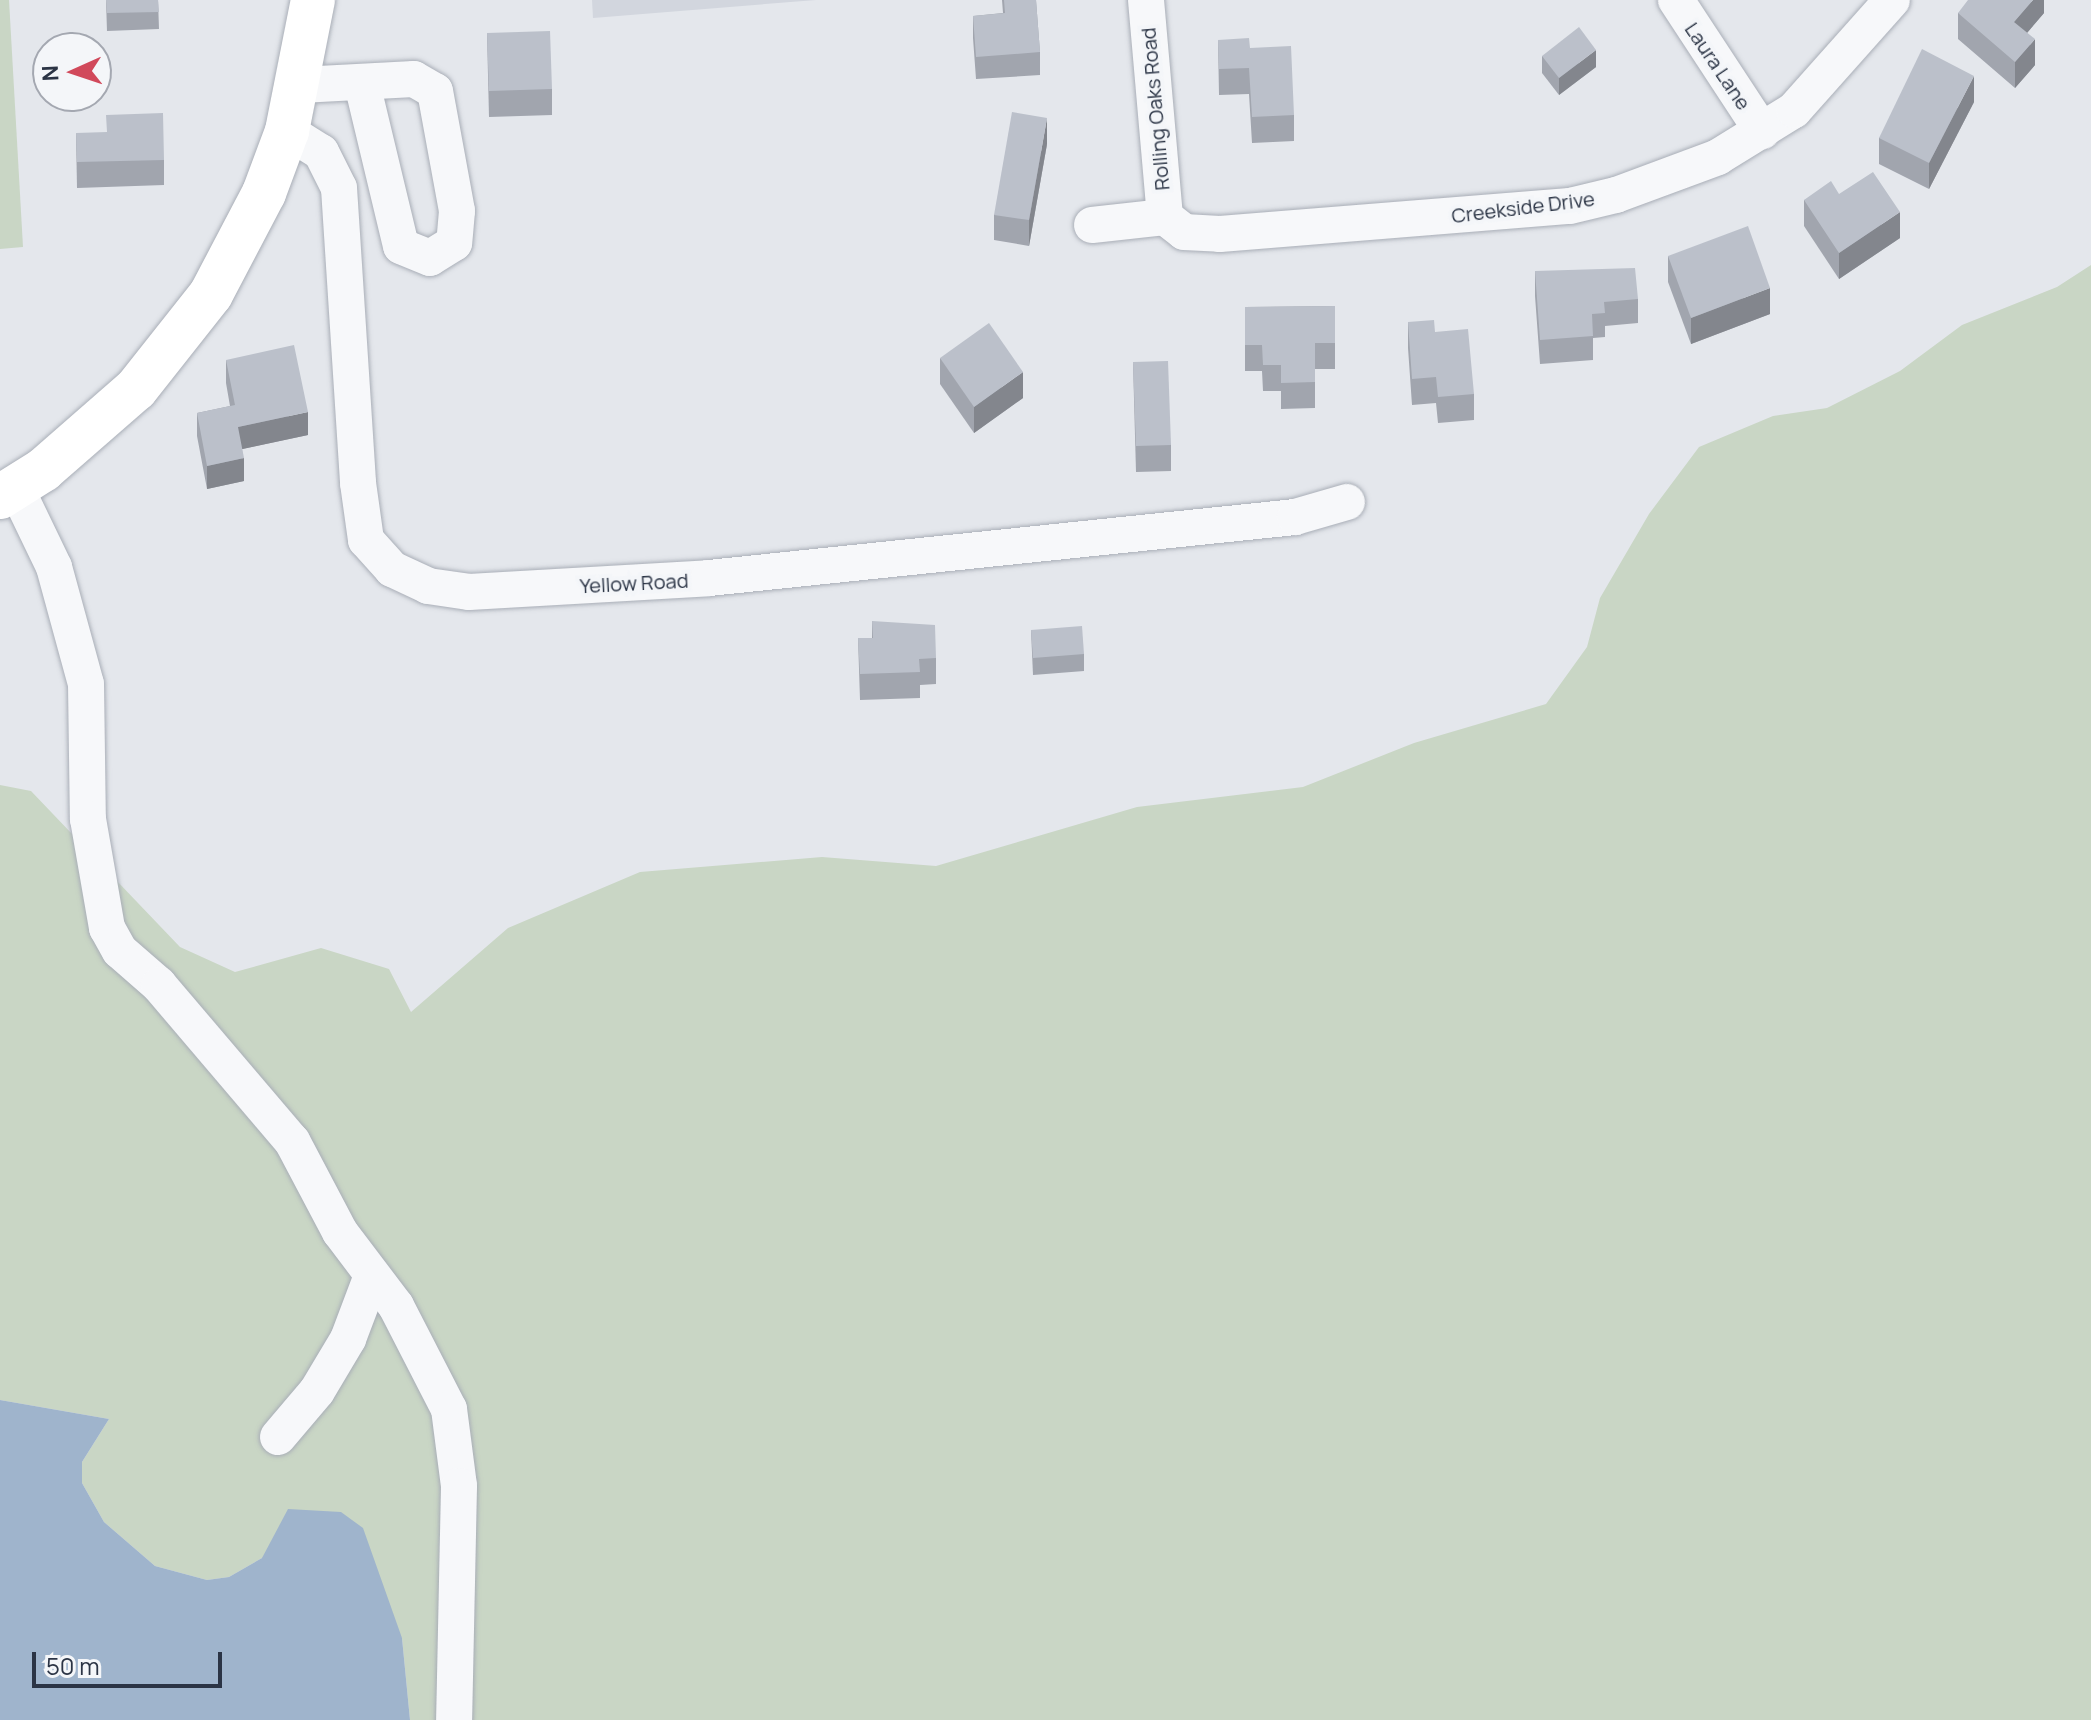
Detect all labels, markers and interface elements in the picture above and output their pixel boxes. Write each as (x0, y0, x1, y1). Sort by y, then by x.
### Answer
street label: Laura Lane (1680, 18, 1756, 114)
street label: Rolling Oaks Road (1136, 27, 1174, 191)
north arrow (32, 32, 112, 112)
text: N (35, 64, 65, 82)
street label: Creekside Drive (1450, 186, 1596, 228)
street label: Yellow Road (579, 568, 689, 598)
scale bar (36, 1636, 226, 1686)
text: 50 m (46, 1649, 100, 1682)

